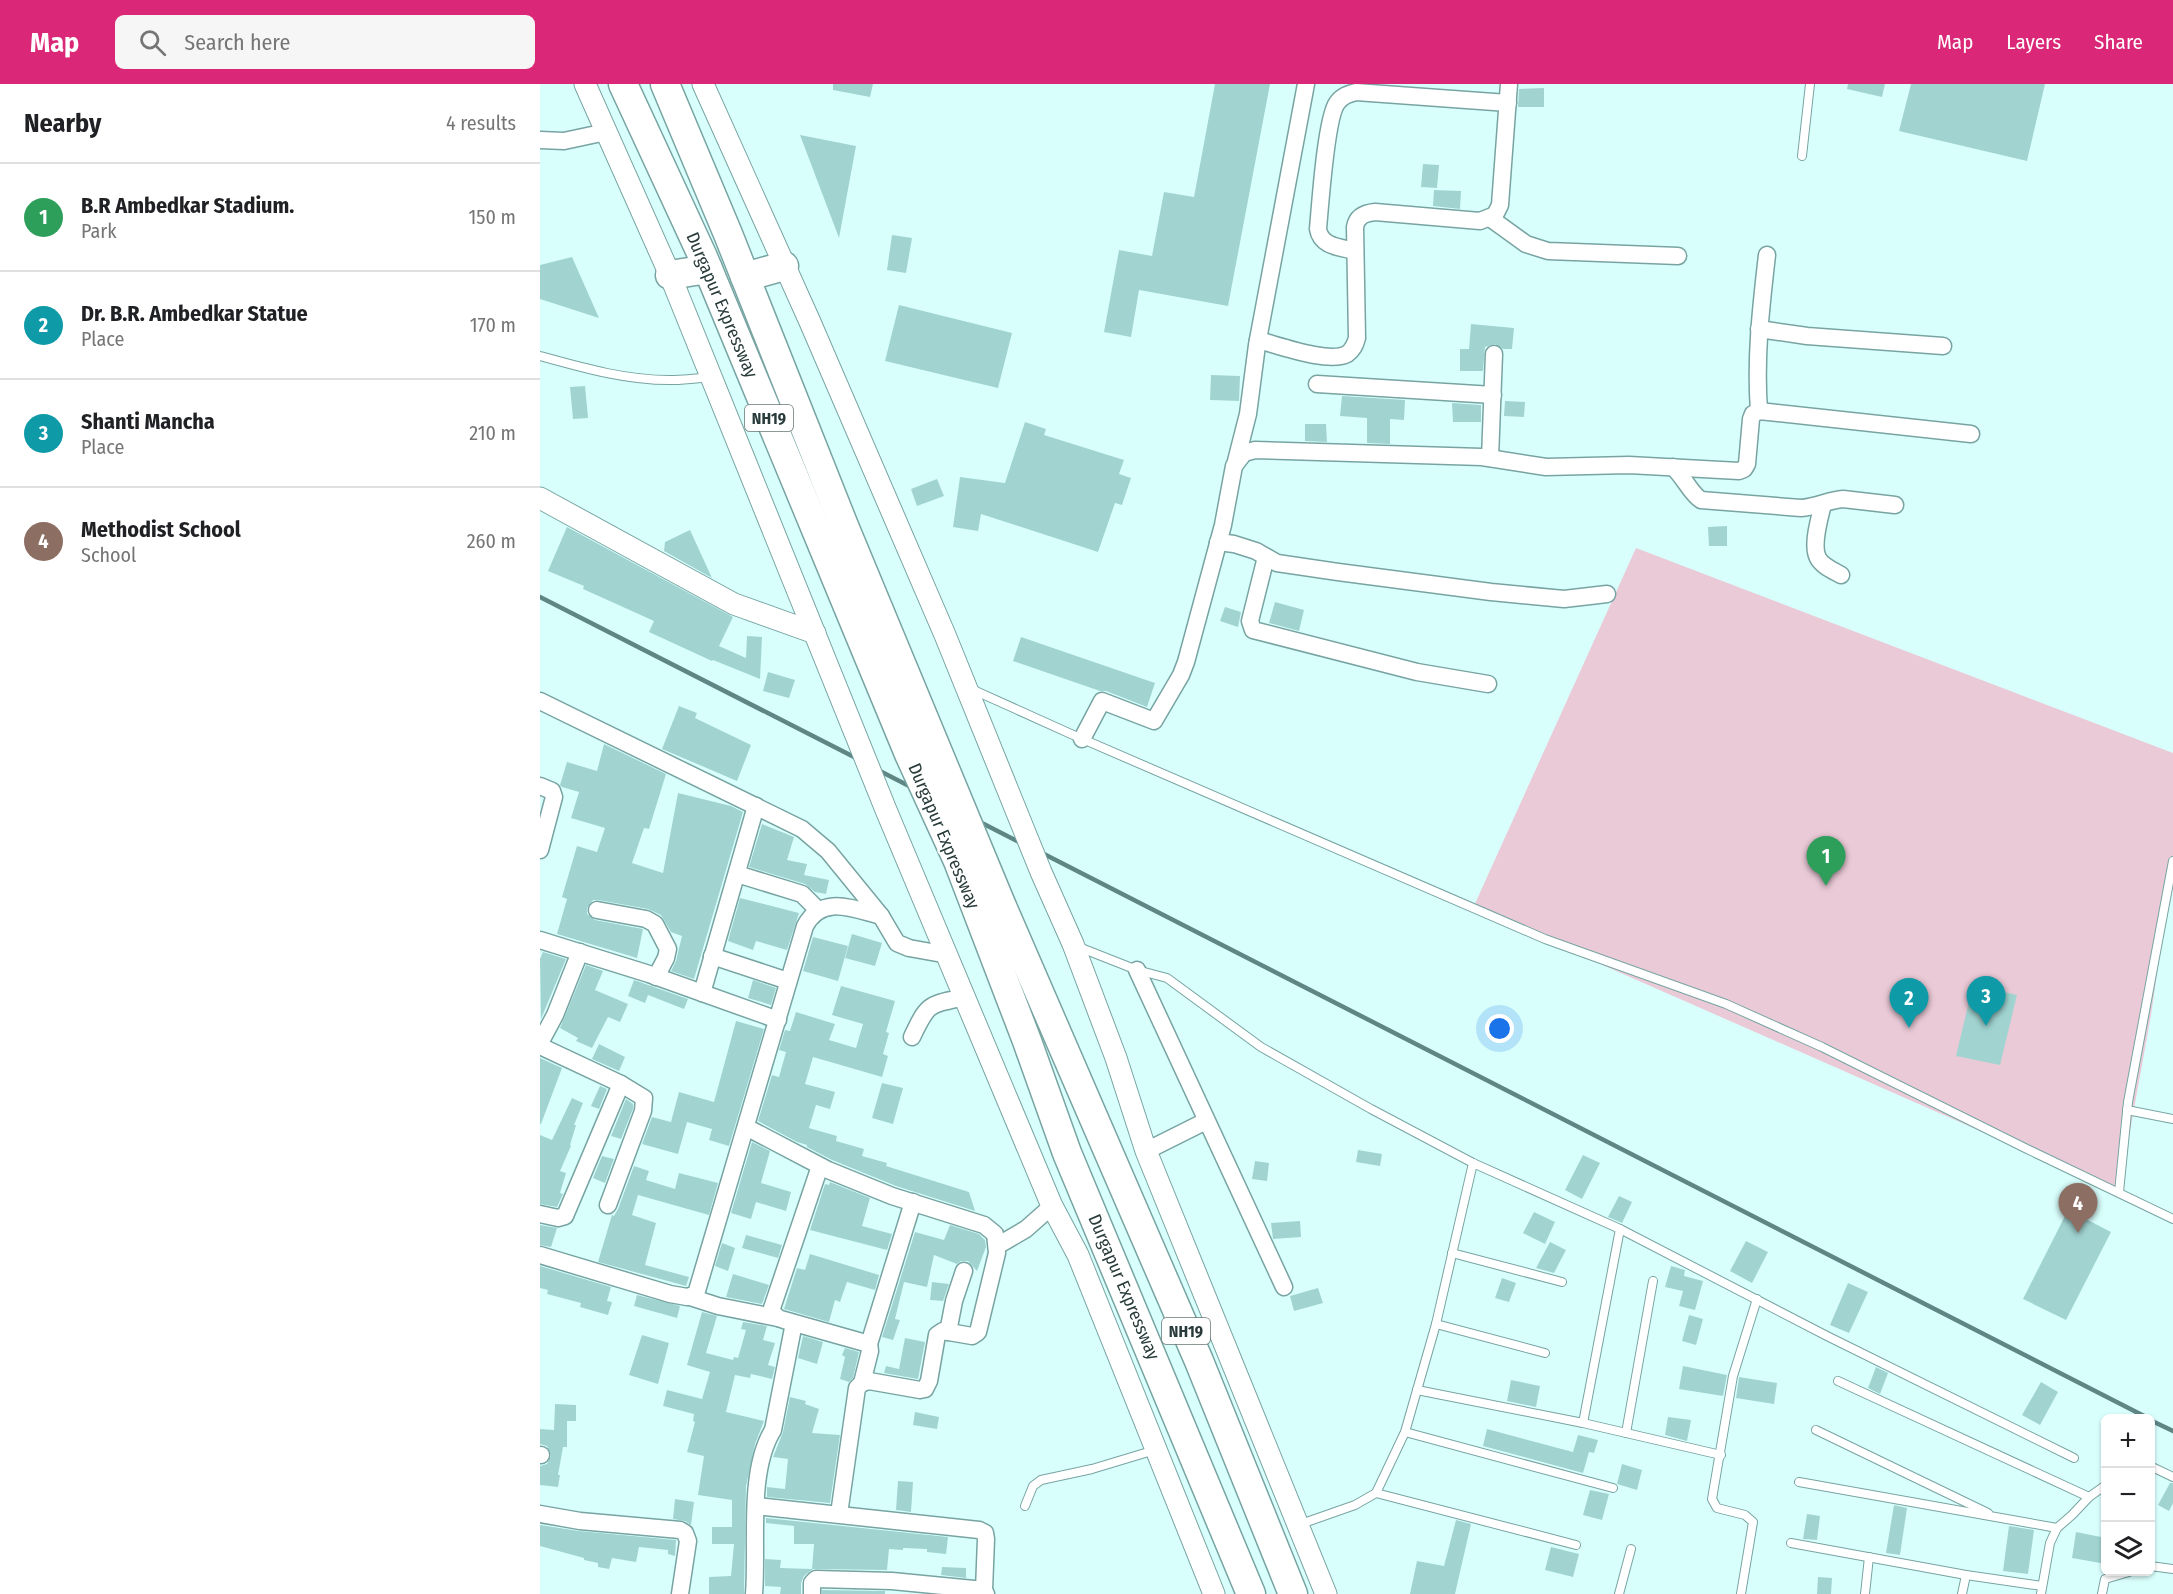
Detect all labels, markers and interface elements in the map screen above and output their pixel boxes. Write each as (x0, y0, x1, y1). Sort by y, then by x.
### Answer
search box (115, 15, 535, 69)
text: Map (30, 26, 79, 59)
icon: search (136, 26, 169, 59)
text: Search here (184, 29, 290, 56)
text: Map (1937, 29, 1973, 55)
text: Layers (2006, 29, 2061, 55)
text: Share (2094, 29, 2143, 55)
text: Nearby (24, 108, 101, 139)
text: 4 results (446, 111, 516, 135)
text: B.R Ambedkar Stadium. (81, 192, 294, 219)
text: 1 (39, 205, 48, 229)
text: 150 m (469, 205, 516, 229)
text: Park (81, 219, 117, 243)
street label: Durgapur Expressway (681, 229, 763, 381)
text: Dr. B.R. Ambedkar Statue (81, 300, 308, 327)
text: 2 (39, 313, 48, 337)
text: 170 m (470, 313, 516, 337)
text: Place (81, 327, 124, 351)
road number: NH19 (745, 405, 793, 431)
text: Shanti Mancha (81, 408, 215, 435)
text: 3 (39, 421, 48, 445)
text: 210 m (469, 421, 516, 445)
text: Place (81, 435, 124, 459)
text: Methodist School (81, 516, 241, 543)
text: 4 (38, 529, 49, 553)
text: 260 m (467, 529, 516, 553)
text: School (81, 543, 136, 567)
street label: Durgapur Expressway (903, 760, 985, 912)
pin: 1 (1806, 836, 1846, 886)
pin: 3 (1966, 976, 2006, 1026)
pin: 2 (1890, 978, 1928, 1028)
your location (1485, 1014, 1514, 1043)
pin: 4 (2058, 1184, 2098, 1233)
street label: Durgapur Expressway (1083, 1211, 1165, 1363)
road number: NH19 (1162, 1318, 1210, 1344)
map controls (2101, 1414, 2155, 1576)
button: + (2101, 1414, 2155, 1468)
button: − (2101, 1468, 2155, 1522)
button: layers (2101, 1522, 2155, 1576)

